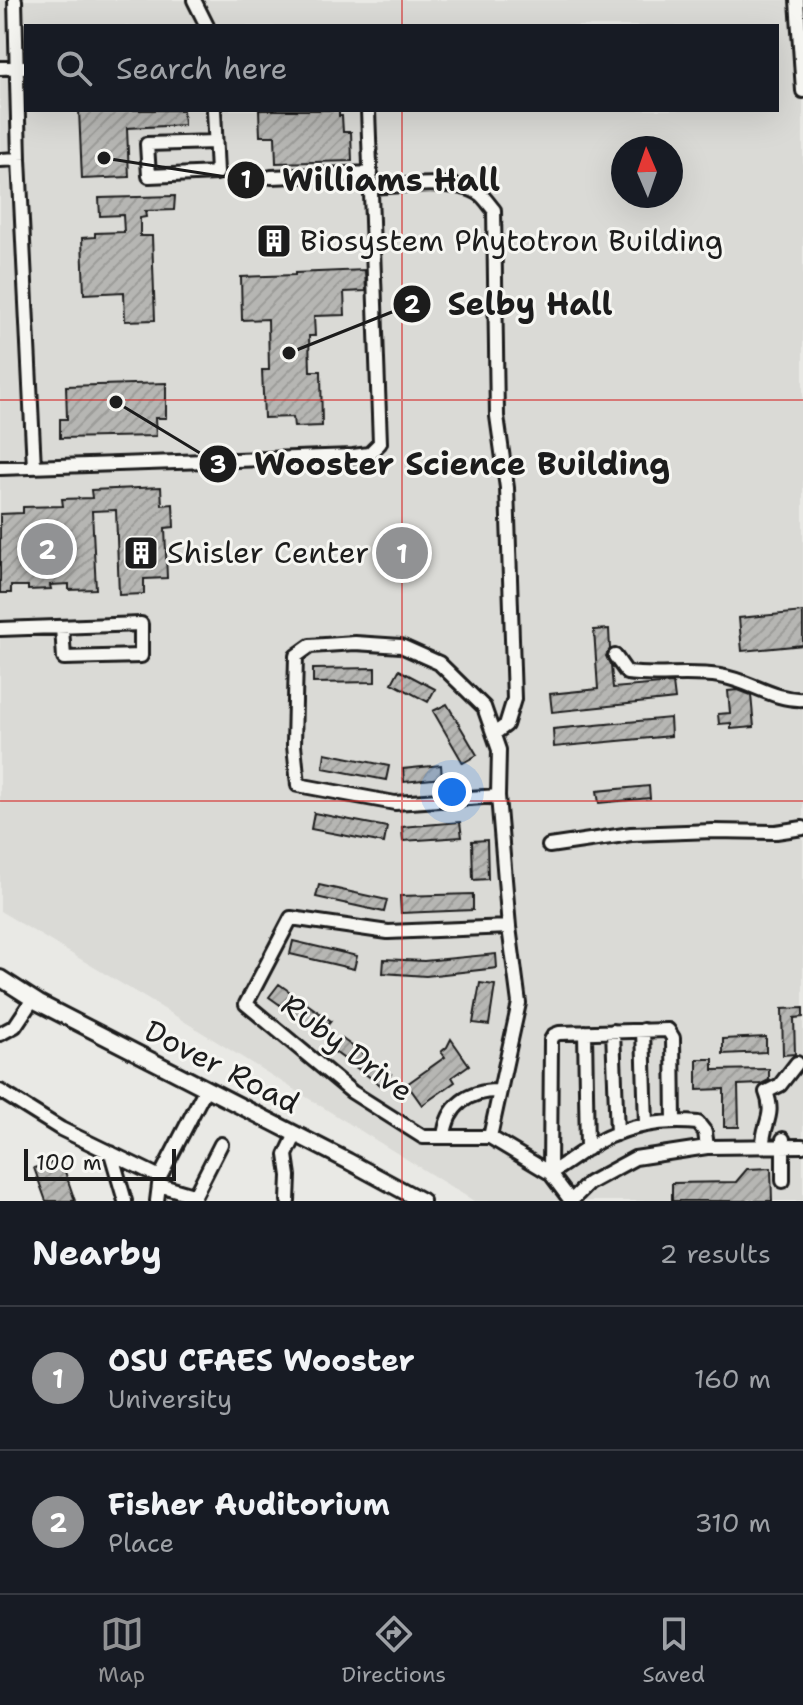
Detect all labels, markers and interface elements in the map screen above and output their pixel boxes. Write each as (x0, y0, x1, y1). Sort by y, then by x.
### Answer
search box (24, 24, 779, 112)
icon: search (52, 46, 96, 90)
text: Search here (116, 48, 287, 89)
north arrow (611, 136, 683, 208)
callout: Williams Hall (226, 152, 516, 208)
text: Williams Hall (282, 158, 500, 201)
text: 1 (241, 164, 251, 196)
place label: Biosystem Phytotron Building (300, 220, 723, 261)
building icon: Biosystem Phytotron Building (255, 222, 293, 260)
callout: Selby Hall (392, 276, 629, 332)
text: Selby Hall (447, 282, 613, 325)
text: 2 (404, 289, 421, 321)
callout: Wooster Science Building (198, 436, 686, 492)
text: Wooster Science Building (254, 442, 670, 485)
text: 3 (210, 449, 226, 481)
pin: 2 (21, 519, 73, 579)
pin: 1 (376, 523, 428, 583)
place label: Shisler Center (167, 532, 369, 573)
building icon: Shisler Center (122, 534, 160, 572)
your location (432, 772, 472, 812)
street label: Ruby Drive (273, 984, 422, 1111)
street label: Dover Road (138, 1010, 307, 1123)
scale bar (24, 1145, 176, 1181)
text: 100 m (36, 1148, 102, 1177)
text: Nearby (32, 1230, 162, 1276)
text: 2 results (659, 1236, 771, 1271)
text: OSU CFAES Wooster (108, 1340, 415, 1381)
text: 1 (52, 1361, 64, 1396)
text: 160 m (694, 1361, 771, 1396)
text: University (108, 1381, 232, 1416)
text: Fisher Auditorium (108, 1484, 390, 1525)
text: 2 (49, 1505, 67, 1540)
text: 310 m (695, 1505, 771, 1540)
text: Place (108, 1525, 174, 1560)
tab: Map (98, 1612, 145, 1689)
tab: Directions (341, 1612, 446, 1689)
tab: Saved (642, 1612, 705, 1689)

